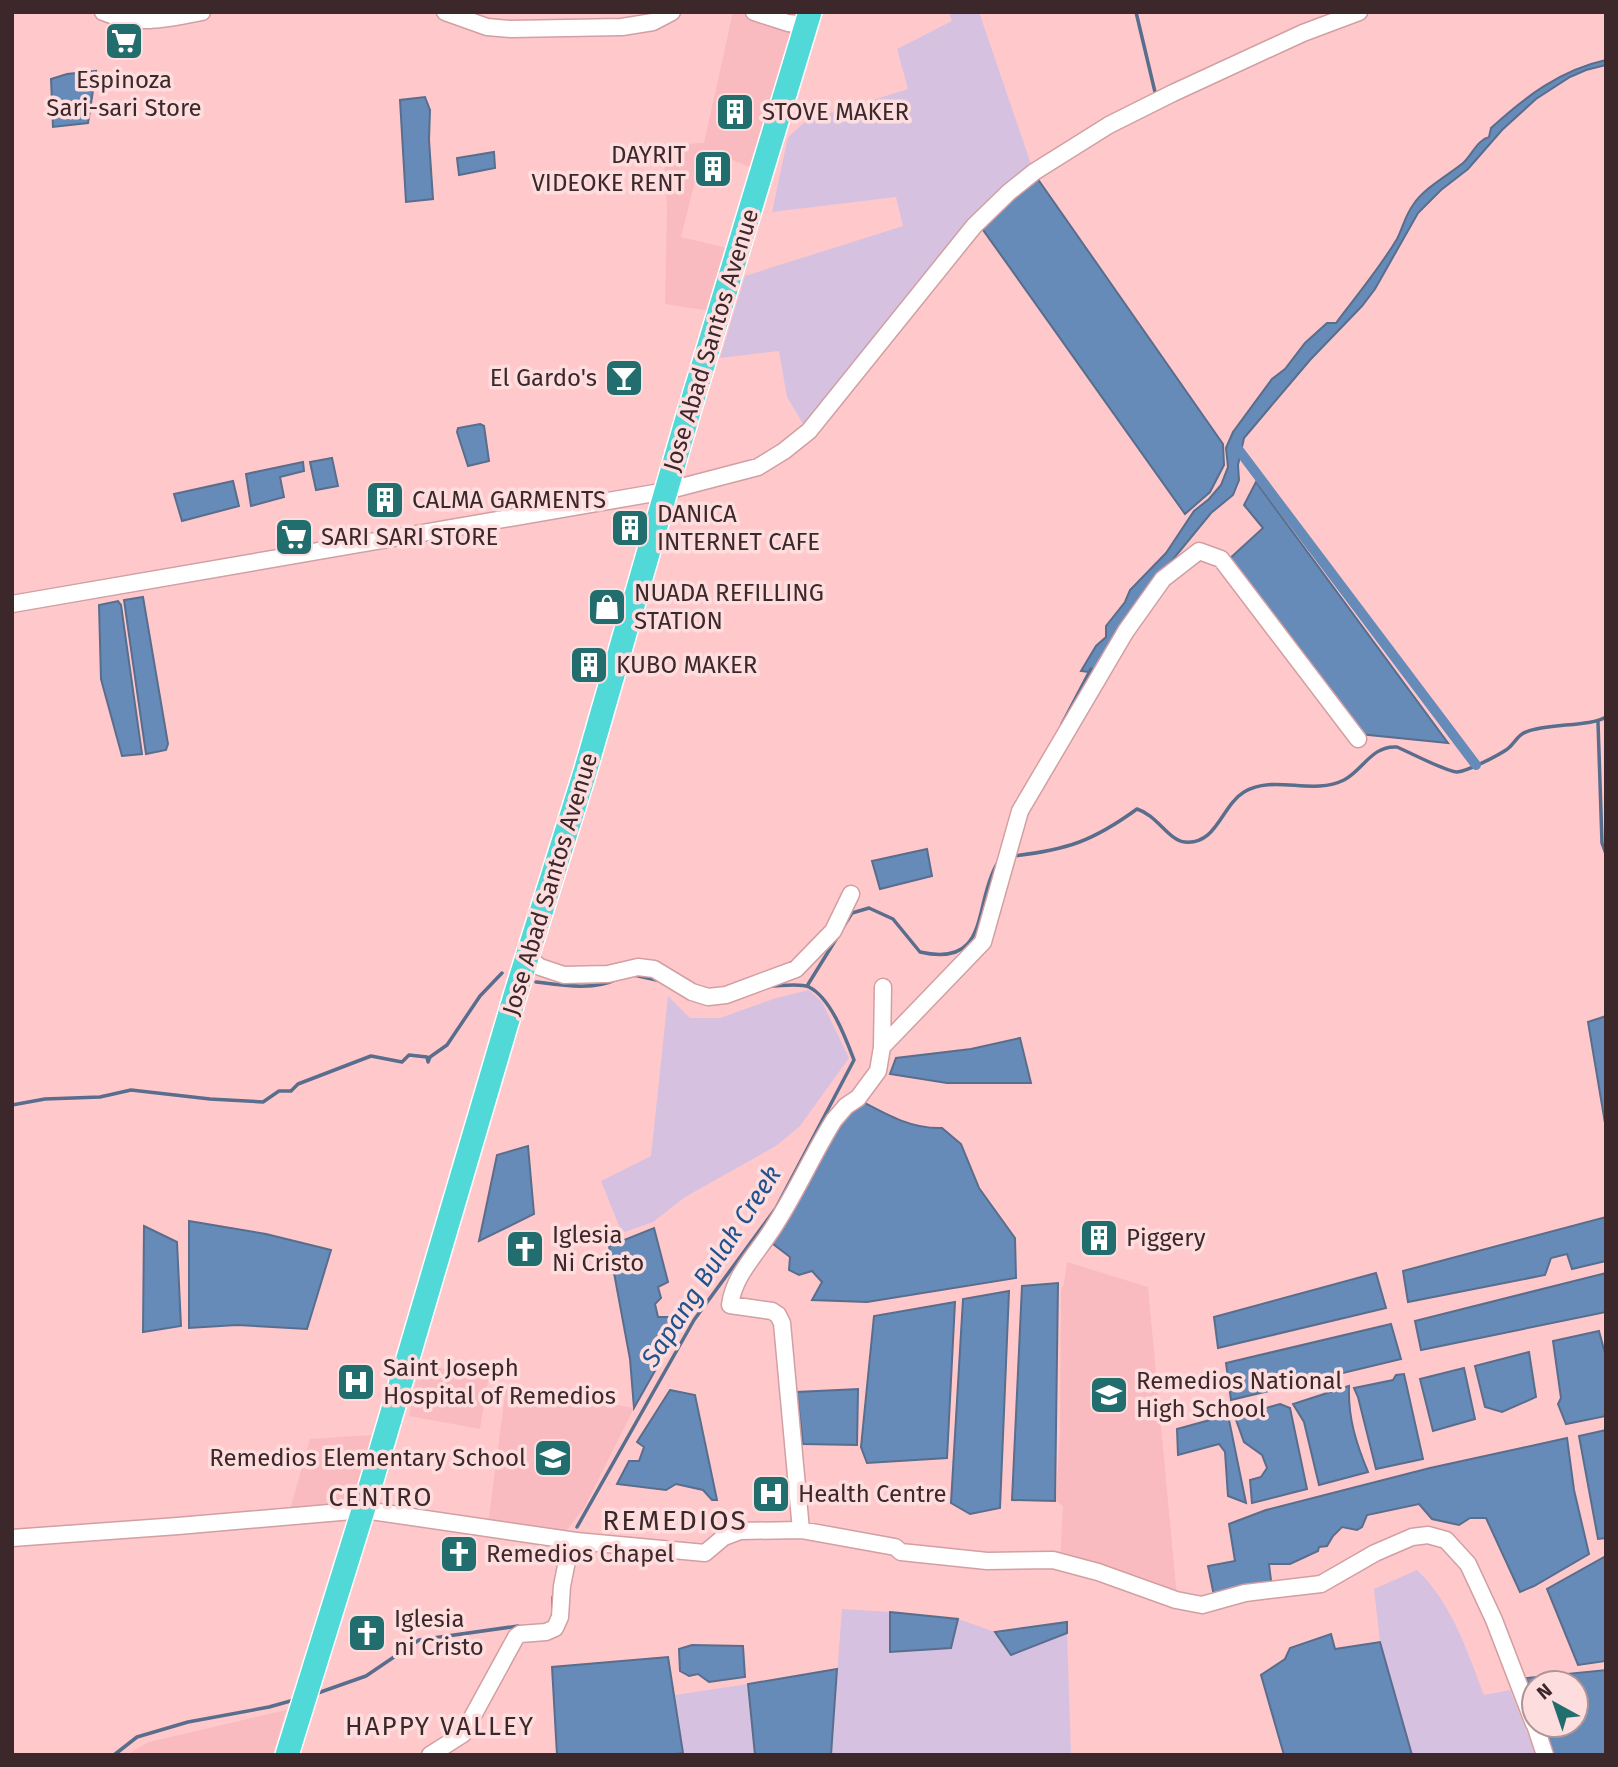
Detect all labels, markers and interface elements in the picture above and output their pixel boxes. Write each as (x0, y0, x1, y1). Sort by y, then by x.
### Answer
supermarket icon: Espinoza Sari-sari Store (103, 20, 145, 62)
place label: Espinoza Sari-sari Store (46, 66, 202, 122)
building icon: STOVE MAKER (714, 91, 756, 133)
place label: STOVE MAKER (762, 98, 909, 126)
place label: DAYRIT VIDEOKE RENT (531, 141, 687, 197)
building icon: DAYRIT VIDEOKE RENT (692, 148, 734, 190)
street label: Jose Abad Santos Avenue (658, 205, 764, 475)
bar icon: El Gardo's (603, 357, 645, 399)
place label: El Gardo's (490, 364, 597, 392)
building icon: CALMA GARMENTS (364, 479, 406, 521)
place label: CALMA GARMENTS (412, 486, 606, 514)
place label: DANICA INTERNET CAFE (657, 500, 820, 556)
building icon: DANICA INTERNET CAFE (609, 507, 651, 549)
supermarket icon: SARI SARI STORE (273, 516, 315, 558)
place label: SARI SARI STORE (321, 523, 498, 551)
place label: NUADA REFILLING STATION (634, 579, 824, 635)
shop icon: NUADA REFILLING STATION (586, 586, 628, 628)
building icon: KUBO MAKER (568, 644, 610, 686)
place label: KUBO MAKER (616, 651, 757, 679)
street label: Jose Abad Santos Avenue (497, 749, 603, 1019)
water label: Sapang Bulak Creek (634, 1160, 788, 1373)
building icon: Piggery (1078, 1217, 1120, 1259)
place label: Iglesia Ni Cristo (552, 1221, 644, 1277)
place label: Piggery (1126, 1224, 1206, 1252)
church icon: Iglesia Ni Cristo (504, 1228, 546, 1270)
place label: Saint Joseph Hospital of Remedios (383, 1354, 616, 1410)
hospital icon: Saint Joseph Hospital of Remedios (335, 1361, 377, 1403)
place label: Remedios National High School (1136, 1367, 1342, 1423)
school or university icon: Remedios National High School (1088, 1374, 1130, 1416)
school or university icon: Remedios Elementary School (532, 1437, 574, 1479)
place label: Remedios Elementary School (209, 1444, 526, 1472)
hospital icon: Health Centre (750, 1473, 792, 1515)
place label: Health Centre (798, 1480, 947, 1508)
district label: CENTRO (328, 1482, 434, 1513)
district label: REMEDIOS (602, 1504, 748, 1537)
church icon: Remedios Chapel (438, 1533, 480, 1575)
place label: Remedios Chapel (486, 1540, 674, 1568)
place label: Iglesia ni Cristo (394, 1605, 484, 1661)
church icon: Iglesia ni Cristo (346, 1612, 388, 1654)
north arrow (1520, 1669, 1590, 1739)
text: N (1532, 1678, 1557, 1704)
district label: HAPPY VALLEY (345, 1711, 535, 1742)

